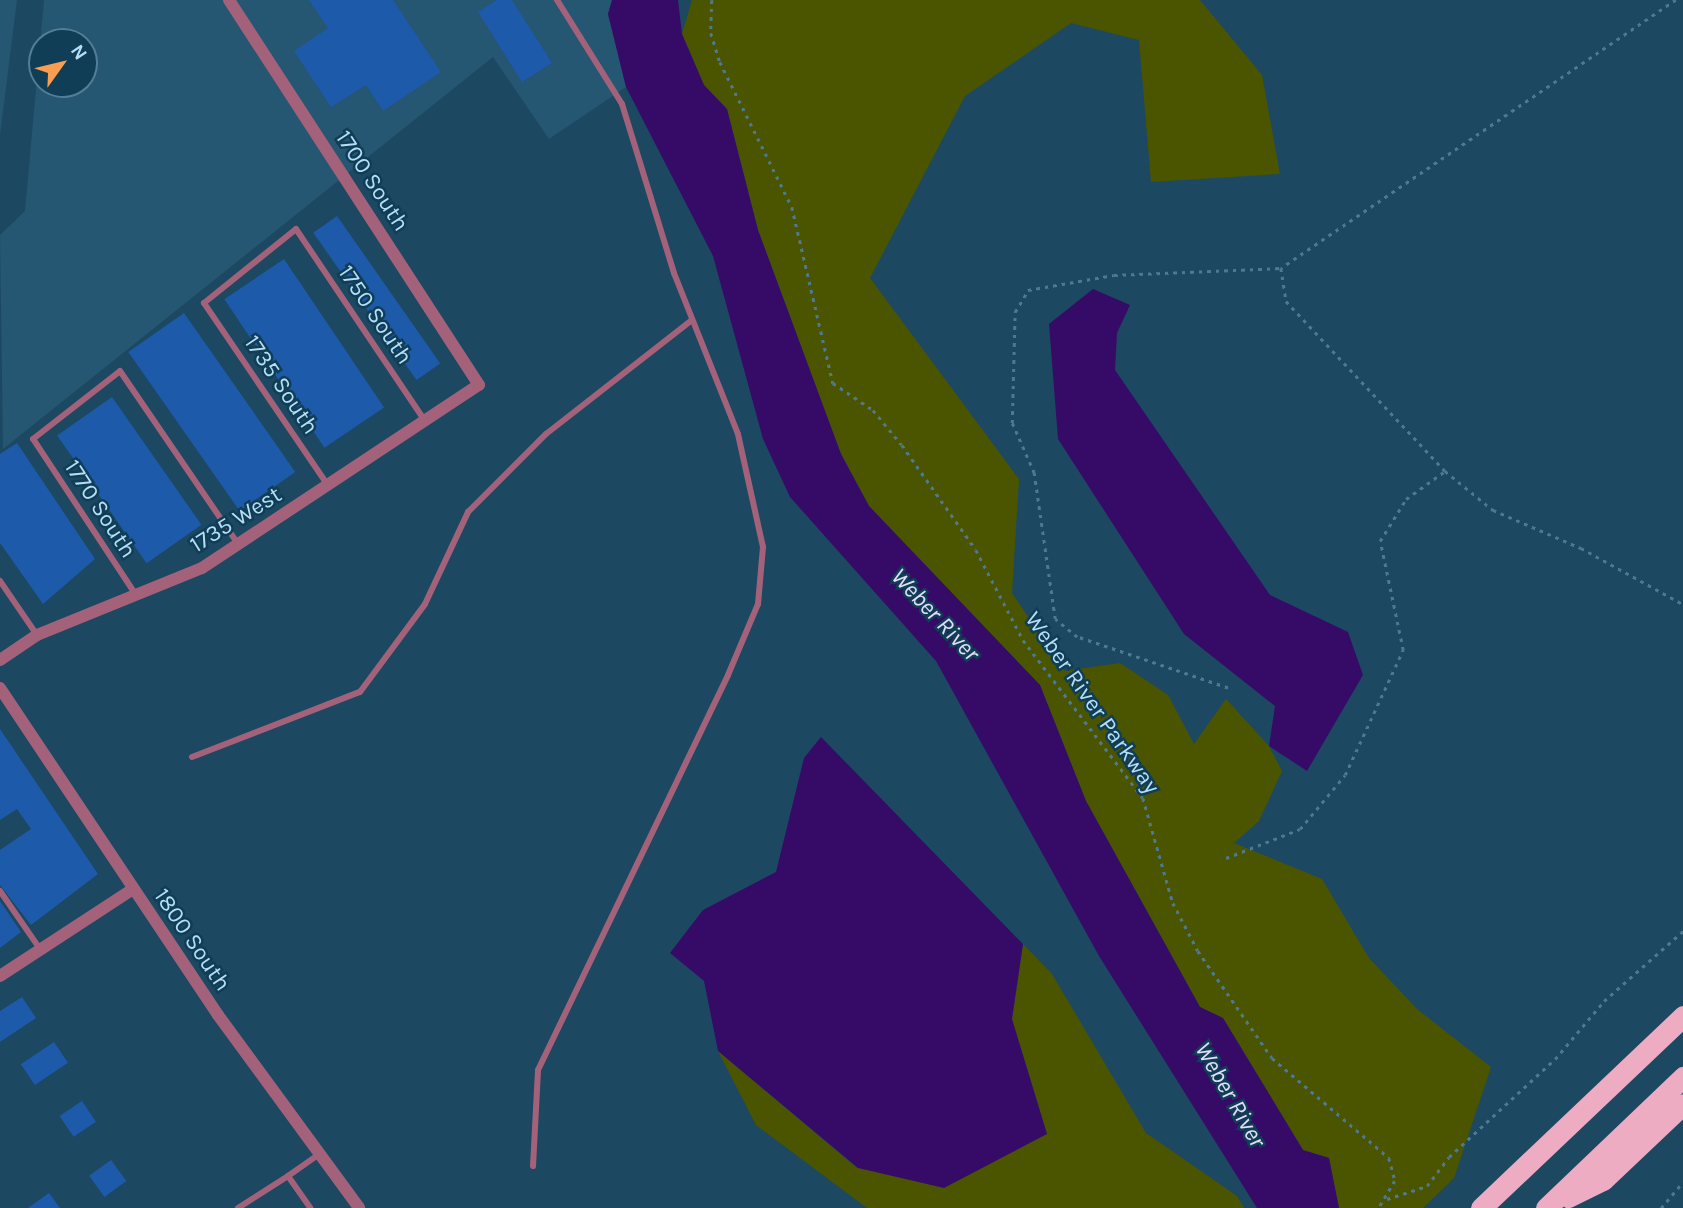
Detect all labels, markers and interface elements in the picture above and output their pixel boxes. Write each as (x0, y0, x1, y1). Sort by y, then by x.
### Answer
north arrow (28, 28, 98, 98)
text: N (66, 41, 92, 64)
street label: 1700 South (329, 126, 415, 236)
street label: 1750 South (332, 260, 418, 370)
street label: 1735 South (238, 330, 324, 440)
street label: 1770 South (58, 455, 142, 563)
street label: 1735 West (185, 481, 287, 559)
water label: Weber River (885, 562, 985, 668)
street label: Weber River Parkway (1019, 607, 1165, 799)
street label: 1800 South (148, 884, 236, 996)
water label: Weber River (1188, 1037, 1272, 1153)

